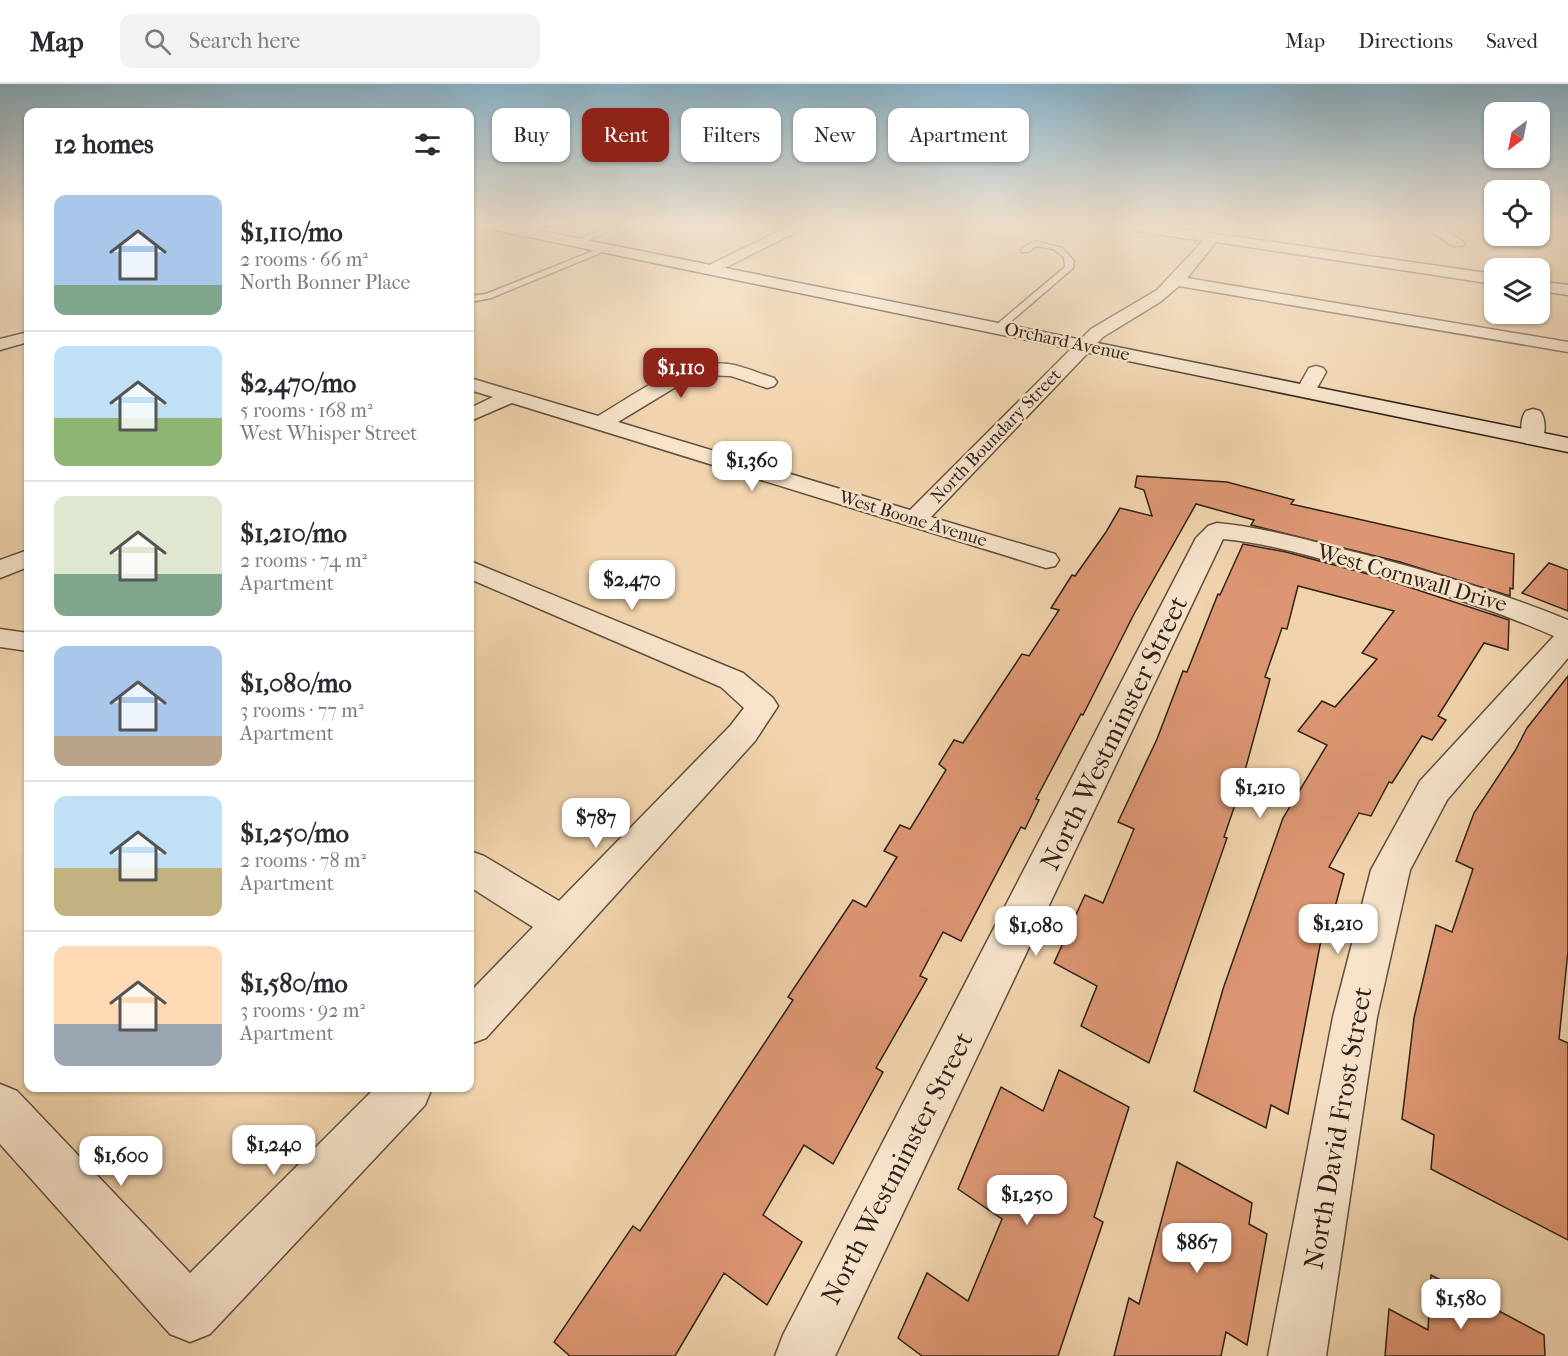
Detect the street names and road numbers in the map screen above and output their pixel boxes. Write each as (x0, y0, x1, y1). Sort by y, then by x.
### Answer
street label: Orchard Avenue (1003, 318, 1132, 366)
street label: North Boundary Street (926, 364, 1066, 507)
street label: West Boone Avenue (836, 486, 989, 551)
street label: West Cornwall Drive (1313, 538, 1510, 618)
street label: North Westminster Street (1034, 590, 1195, 875)
street label: North David Frost Street (1297, 984, 1379, 1272)
street label: North Westminster Street (814, 1026, 980, 1309)

